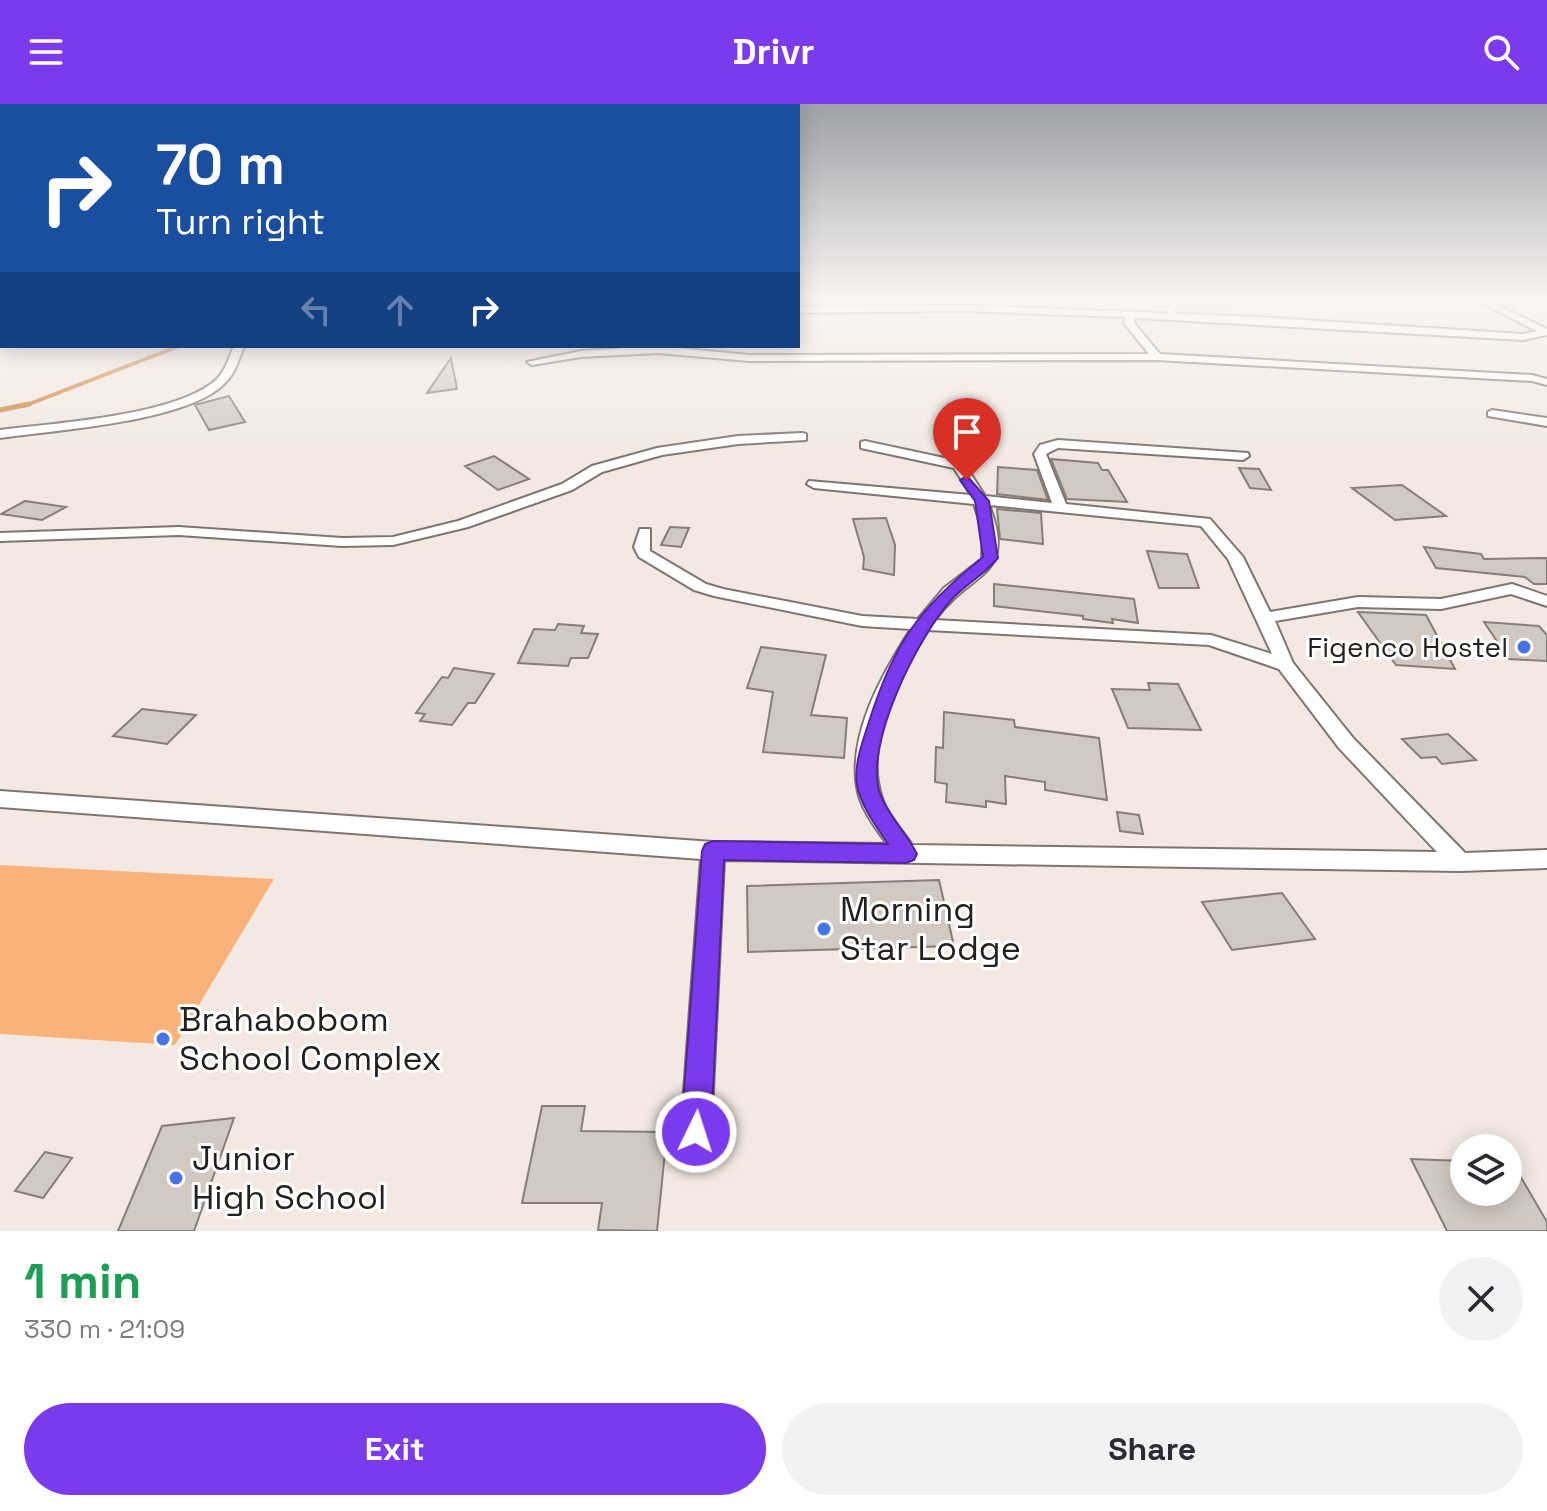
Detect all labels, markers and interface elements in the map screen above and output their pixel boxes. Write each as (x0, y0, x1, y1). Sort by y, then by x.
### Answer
text: Drivr (733, 29, 814, 75)
icon: menu (24, 30, 68, 74)
icon: search (1479, 30, 1523, 74)
text: 70 m (156, 129, 285, 200)
icon: right (24, 136, 128, 240)
text: Turn right (156, 199, 325, 245)
icon: left (294, 288, 338, 332)
icon: ahead (378, 288, 422, 332)
icon: right (462, 288, 506, 332)
pin (933, 398, 1001, 480)
icon: arrive (945, 410, 989, 454)
place label: Figenco Hostel (1307, 629, 1508, 665)
marker: Figenco Hostel (1515, 638, 1533, 656)
place label: Morning Star Lodge (840, 888, 1021, 970)
marker: Morning Star Lodge (815, 920, 833, 938)
place label: Brahabobom School Complex (179, 998, 442, 1080)
marker: Brahabobom School Complex (154, 1030, 172, 1048)
position arrow (654, 1090, 738, 1174)
map controls (1450, 1134, 1522, 1206)
button: layers (1450, 1134, 1522, 1206)
place label: Junior High School (192, 1137, 386, 1219)
marker: Junior High School (167, 1169, 185, 1187)
text: 1 min (24, 1251, 141, 1312)
button: close (1439, 1257, 1523, 1341)
text: 330 m · 21:09 (24, 1312, 185, 1346)
button: Exit (24, 1403, 766, 1495)
button: Share (782, 1403, 1523, 1495)

